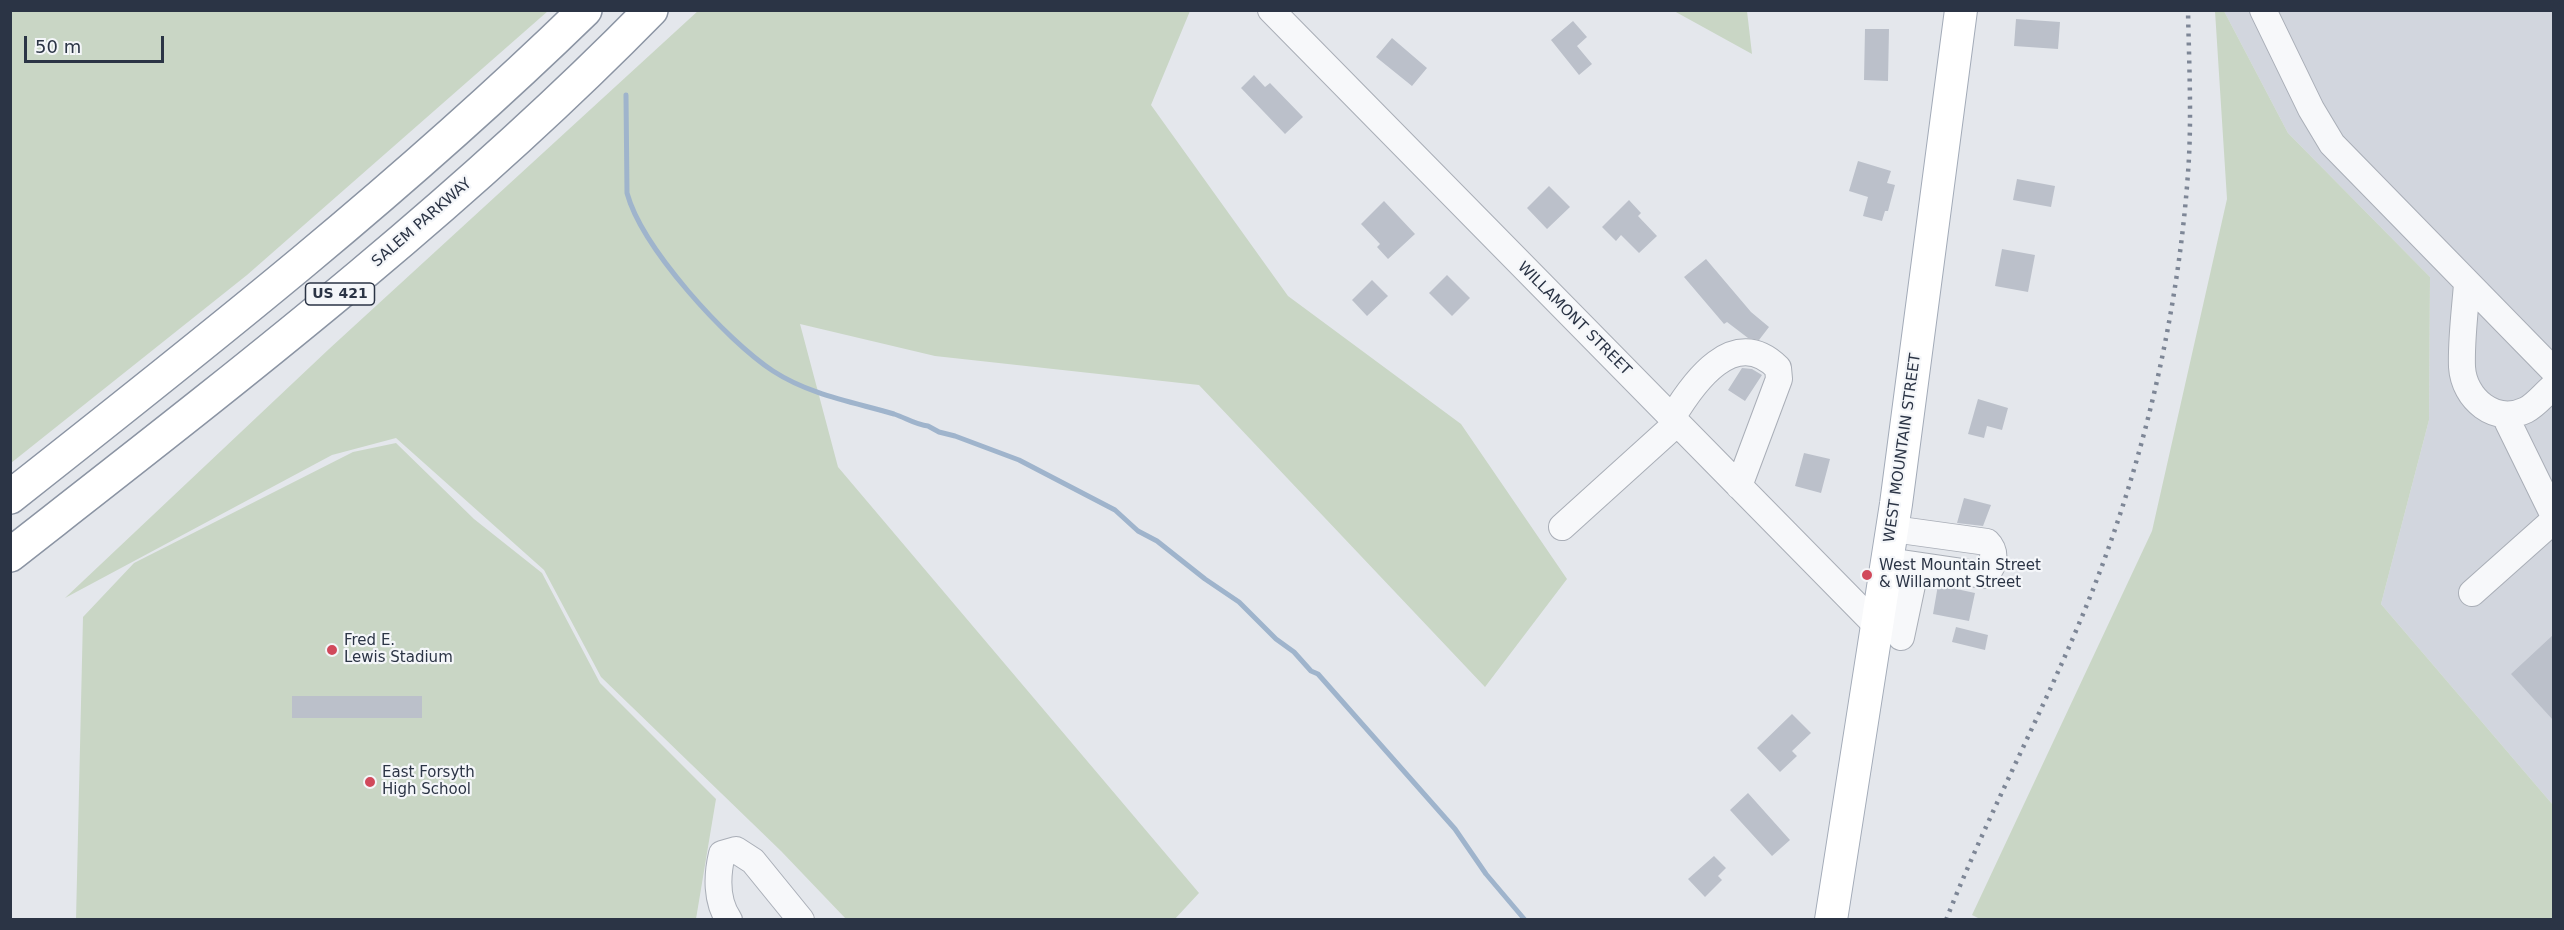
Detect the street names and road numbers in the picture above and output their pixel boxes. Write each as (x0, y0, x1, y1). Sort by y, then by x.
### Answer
street label: SALEM PARKWAY (369, 175, 475, 271)
street label: WILLAMONT STREET (1513, 258, 1635, 380)
road number: US 421 (306, 283, 374, 305)
street label: WEST MOUNTAIN STREET (1881, 352, 1925, 544)

